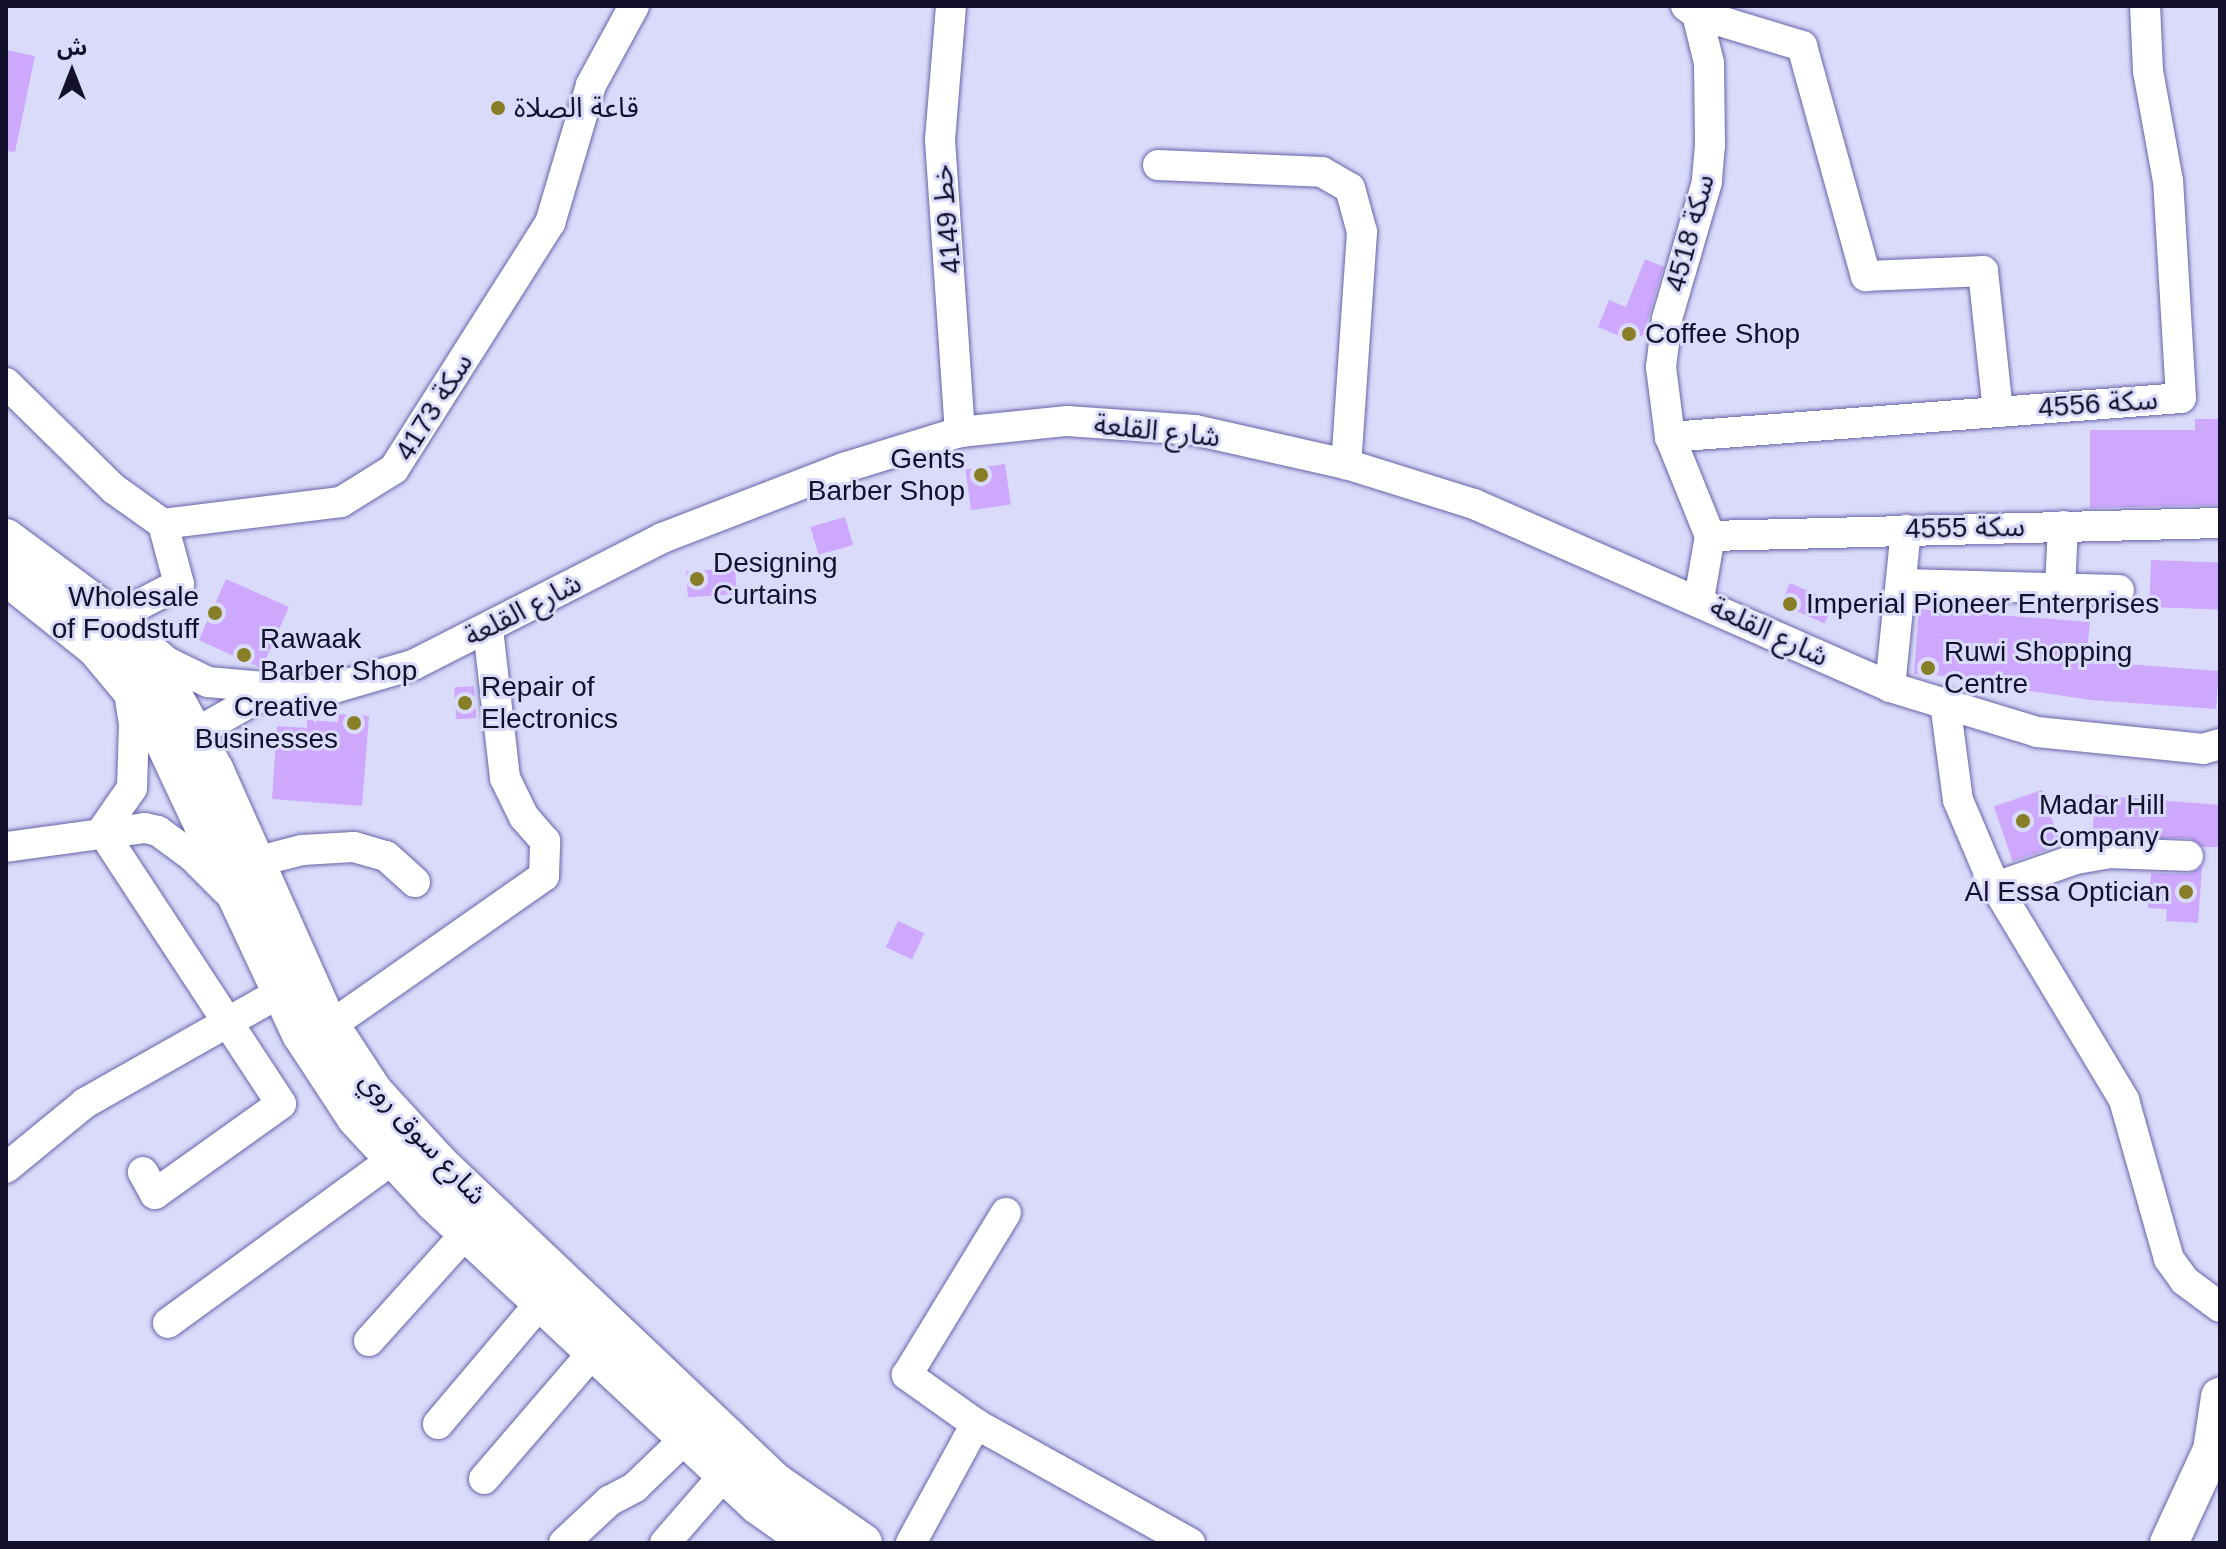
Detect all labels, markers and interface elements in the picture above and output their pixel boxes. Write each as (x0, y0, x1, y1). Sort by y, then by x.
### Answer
north arrow (32, 32, 112, 112)
text: ش (57, 35, 87, 60)
place label: قاعة الصلاة (514, 91, 639, 125)
marker: قاعة الصلاة (489, 99, 507, 117)
street label: 4149 خط (925, 163, 969, 275)
street label: سكة 4518 (1658, 171, 1722, 295)
place label: Coffee Shop (1645, 317, 1800, 351)
marker: Coffee Shop (1620, 325, 1638, 343)
street label: سكة 4173 (388, 347, 480, 467)
street label: سكة 4556 (2037, 383, 2159, 425)
street label: شارع القلعة (1092, 408, 1222, 454)
place label: Gents Barber Shop (808, 442, 965, 508)
marker: Gents Barber Shop (972, 466, 990, 484)
street label: سكة 4555 (1905, 510, 2025, 546)
place label: Designing Curtains (713, 546, 838, 612)
street label: شارع القلعة (459, 566, 587, 654)
marker: Designing Curtains (688, 570, 706, 588)
place label: Wholesale of Foodstuff (52, 580, 199, 646)
place label: Imperial Pioneer Enterprises (1806, 587, 2159, 621)
street label: شارع القلعة (1704, 590, 1834, 674)
marker: Imperial Pioneer Enterprises (1781, 595, 1799, 613)
marker: Wholesale of Foodstuff (206, 604, 224, 622)
place label: Rawaak Barber Shop (260, 622, 417, 688)
place label: Ruwi Shopping Centre (1944, 635, 2132, 701)
marker: Rawaak Barber Shop (235, 646, 253, 664)
marker: Ruwi Shopping Centre (1919, 659, 1937, 677)
place label: Repair of Electronics (481, 670, 618, 736)
place label: Creative Businesses (195, 690, 338, 756)
marker: Repair of Electronics (456, 694, 474, 712)
marker: Creative Businesses (345, 714, 363, 732)
place label: Madar Hill Company (2039, 788, 2165, 854)
marker: Madar Hill Company (2014, 812, 2032, 830)
place label: Al Essa Optician (1965, 875, 2170, 909)
marker: Al Essa Optician (2177, 883, 2195, 901)
street label: شارع سوق روي (352, 1064, 494, 1212)

